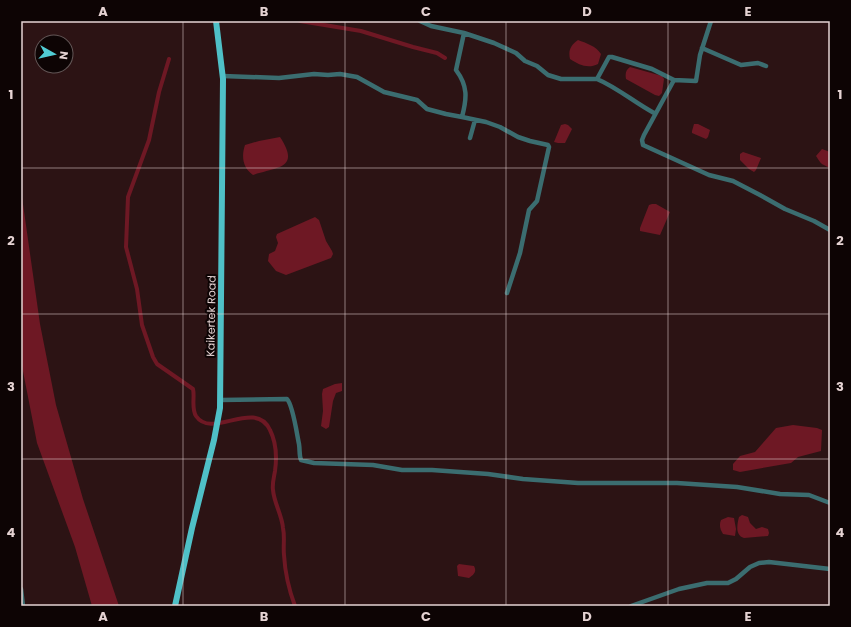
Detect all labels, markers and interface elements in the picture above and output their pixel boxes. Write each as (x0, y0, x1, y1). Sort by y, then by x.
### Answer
text: A (98, 2, 108, 21)
text: B (260, 2, 269, 21)
text: C (421, 2, 431, 21)
text: D (582, 2, 592, 21)
text: E (744, 2, 752, 21)
north arrow (34, 34, 74, 74)
text: N (55, 50, 72, 61)
text: 1 (9, 85, 13, 104)
text: 1 (838, 85, 842, 104)
text: 2 (7, 231, 15, 250)
text: 2 (836, 231, 844, 250)
street label: Kaikertek Road (202, 275, 220, 357)
text: 3 (7, 377, 15, 396)
text: 3 (836, 377, 844, 396)
text: 4 (7, 523, 16, 542)
text: 4 (836, 523, 845, 542)
text: A (98, 607, 108, 626)
text: B (260, 607, 269, 626)
text: C (421, 607, 431, 626)
text: D (582, 607, 592, 626)
text: E (744, 607, 752, 626)

